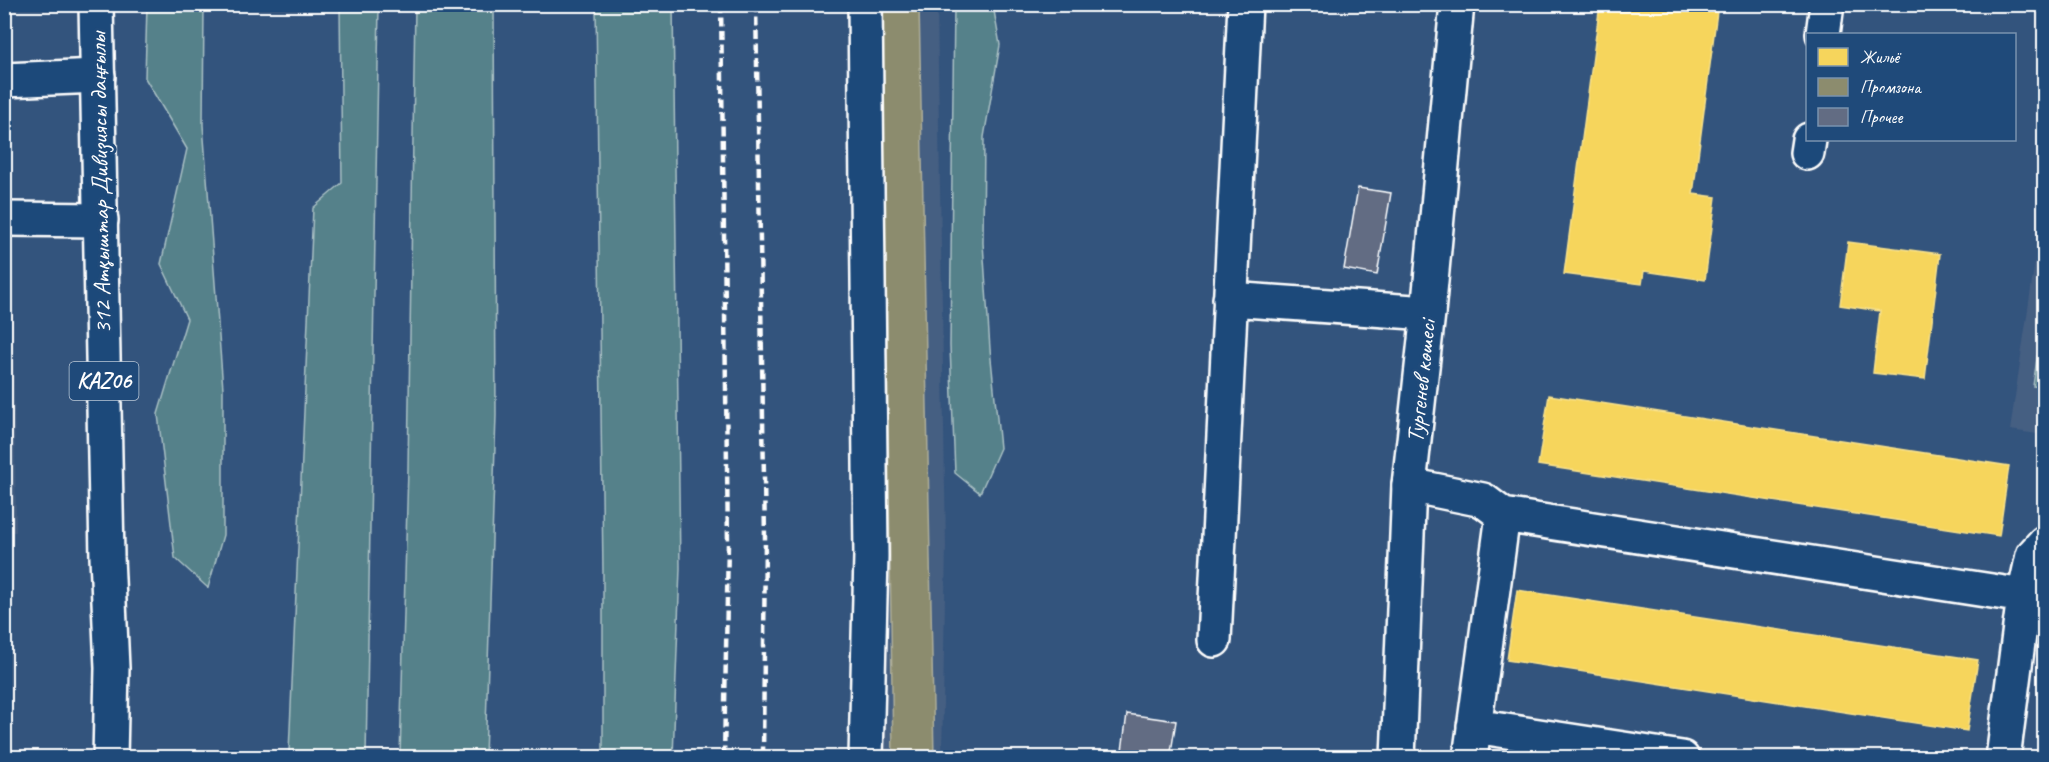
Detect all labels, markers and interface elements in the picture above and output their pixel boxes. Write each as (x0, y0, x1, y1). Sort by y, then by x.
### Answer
street label: 312 Атқыштар Дивизиясы даңғылы (82, 29, 118, 334)
legend (1806, 33, 2016, 141)
text: Жильё (1860, 46, 1902, 68)
text: Промзона (1860, 76, 1922, 98)
text: Прочее (1860, 106, 1903, 128)
street label: Тургенев көшесі (1400, 316, 1443, 444)
road number: KАZ06 (70, 362, 138, 400)

